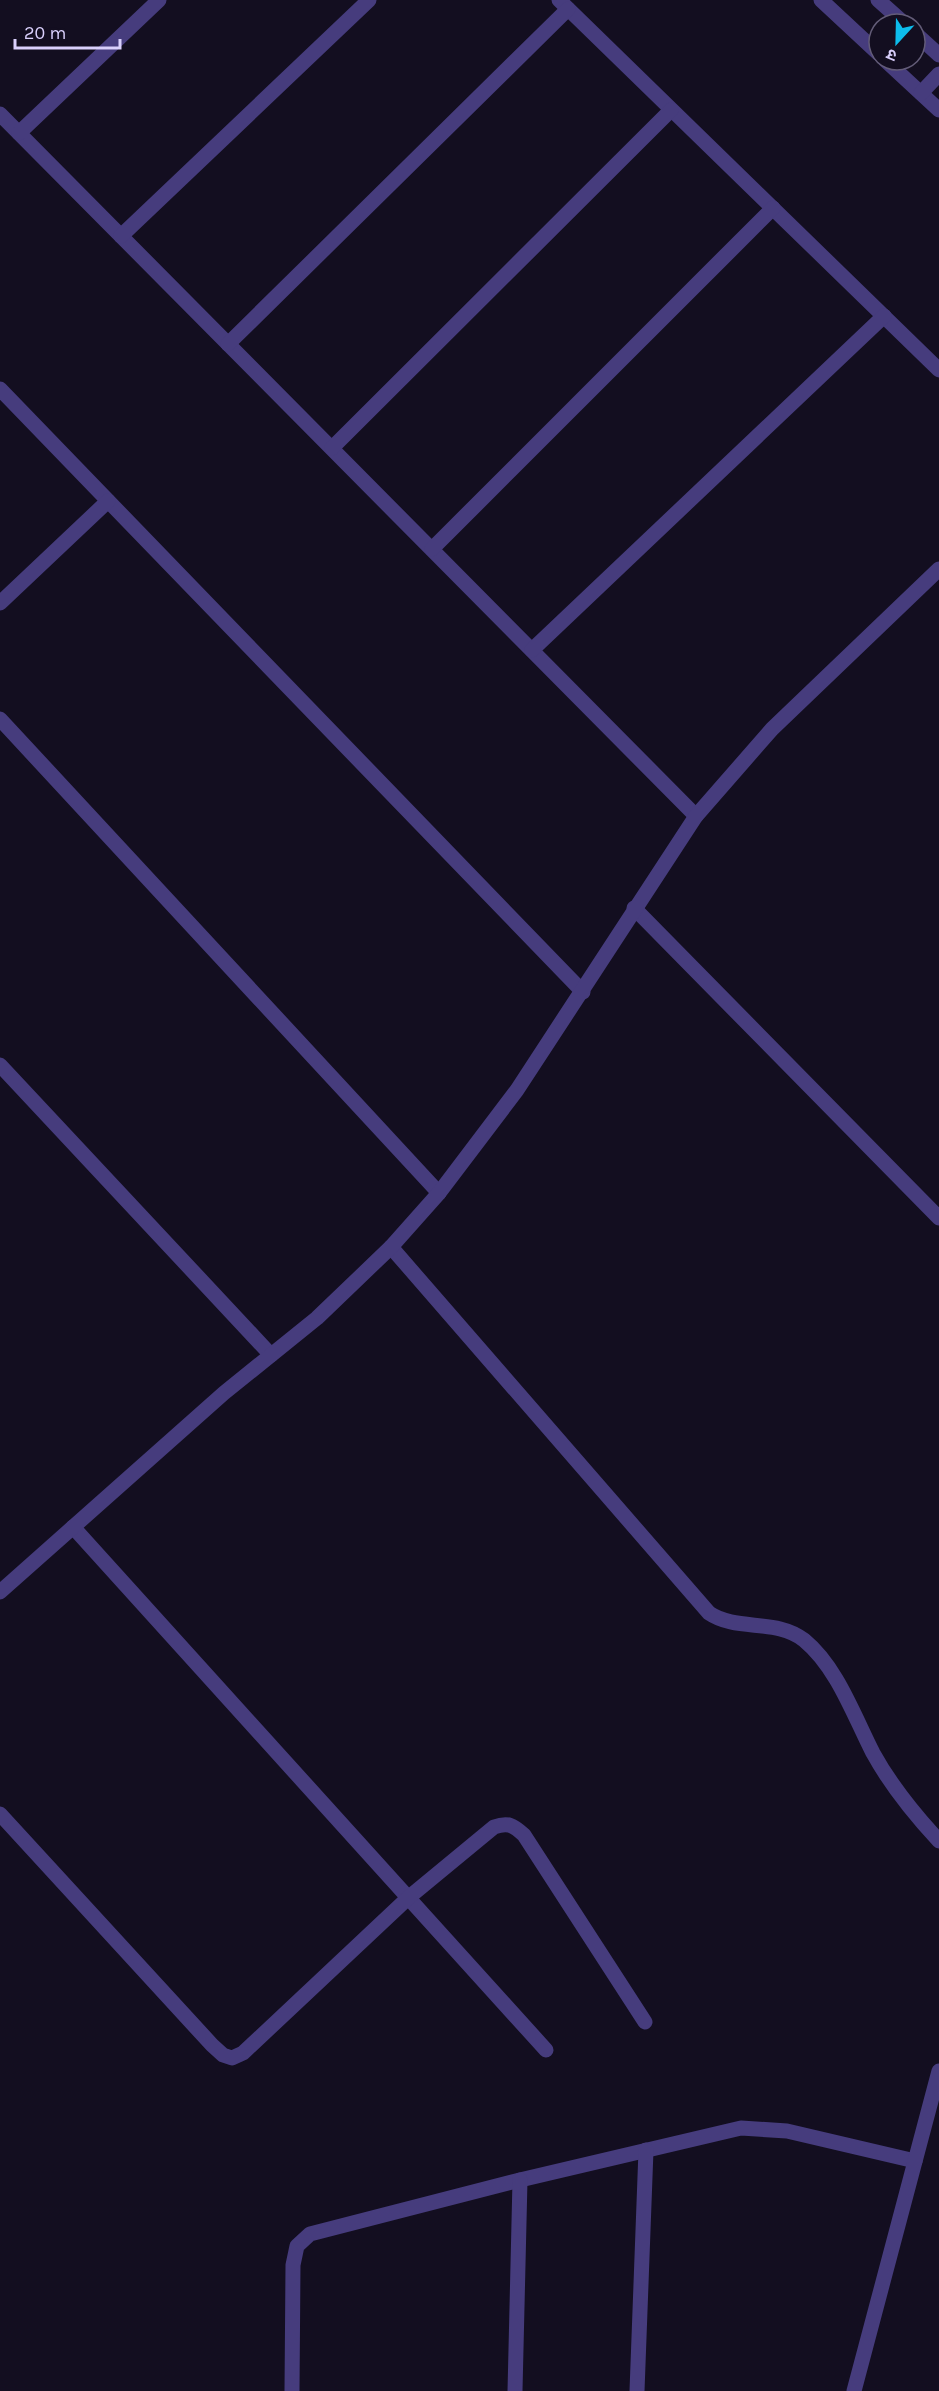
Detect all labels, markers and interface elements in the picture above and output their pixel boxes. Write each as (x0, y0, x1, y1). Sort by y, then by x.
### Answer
scale bar (15, 12, 120, 50)
north arrow (867, 12, 927, 72)
text: 20 m (24, 22, 66, 44)
text: उ (883, 45, 899, 66)

